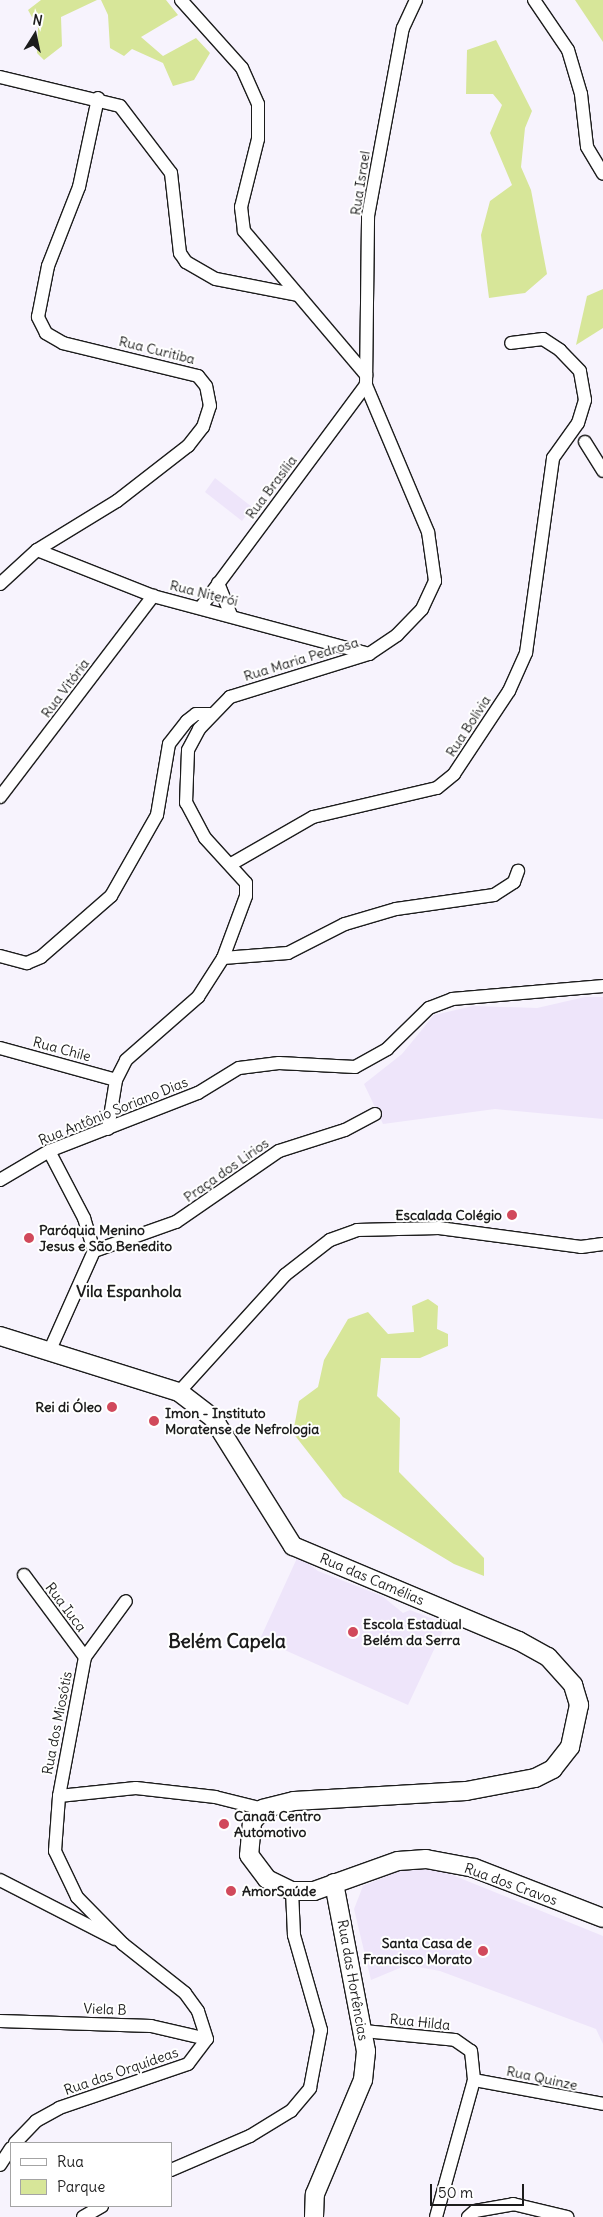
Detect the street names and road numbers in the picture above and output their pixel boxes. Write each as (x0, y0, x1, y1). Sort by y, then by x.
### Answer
street label: Rua Israel (347, 150, 373, 216)
street label: Rua Curitiba (117, 332, 197, 368)
street label: Rua Brasília (242, 452, 300, 522)
street label: Rua Niterói (168, 576, 240, 610)
street label: Rua Maria Pedrosa (242, 634, 360, 684)
street label: Rua Vitória (37, 655, 93, 721)
street label: Rua Bolívia (442, 692, 494, 760)
street label: Rua Chile (31, 1033, 93, 1065)
street label: Rua Antônio Soriano Dias (36, 1073, 190, 1149)
street label: Praça dos Lirios (180, 1134, 272, 1206)
street label: Rua das Camélias (317, 1549, 427, 1609)
street label: Rua Iuca (42, 1579, 90, 1635)
street label: Rua dos Miosótis (39, 1670, 75, 1776)
street label: Rua dos Cravos (462, 1859, 560, 1909)
street label: Rua das Hortências (334, 1918, 372, 2042)
street label: Viela B (83, 2000, 127, 2018)
street label: Rua Hilda (389, 2010, 451, 2034)
street label: Rua das Orquídeas (62, 2044, 180, 2098)
street label: Rua Quinze (505, 2062, 579, 2094)

